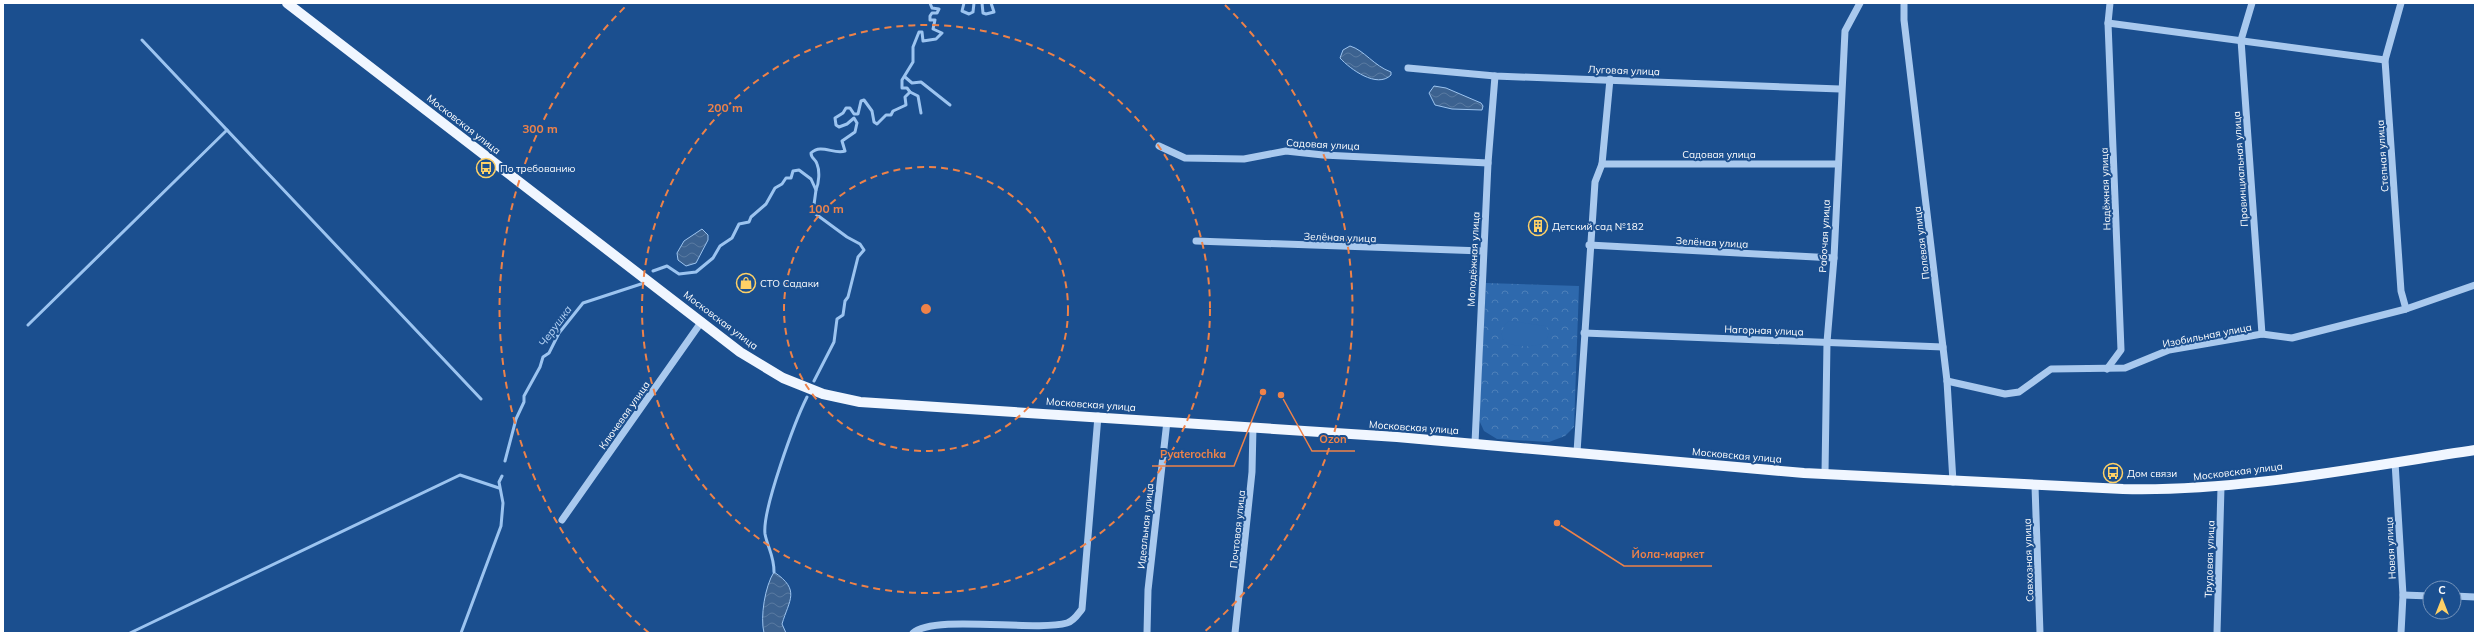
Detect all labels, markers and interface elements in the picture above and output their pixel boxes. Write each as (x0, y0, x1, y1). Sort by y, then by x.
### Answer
street label: Луговая улица (1588, 63, 1660, 78)
street label: Московская улица (424, 92, 503, 157)
text: 200 m (707, 100, 743, 115)
street label: Провинциальная улица (2230, 111, 2251, 227)
street label: Степная улица (2373, 120, 2392, 192)
text: 300 m (522, 121, 558, 136)
street label: Садовая улица (1286, 136, 1360, 153)
street label: Надёжная улица (2098, 147, 2113, 231)
street label: Садовая улица (1682, 148, 1756, 161)
bus stop icon: По требованию (475, 157, 497, 179)
place label: По требованию (500, 162, 575, 175)
street label: Рабочая улица (1816, 199, 1833, 273)
text: 100 m (808, 201, 844, 216)
street label: Полевая улица (1911, 206, 1932, 280)
street label: Молодёжная улица (1465, 211, 1482, 307)
building icon: Детский сад №182 (1527, 215, 1549, 237)
place label: Детский сад №182 (1552, 220, 1644, 233)
street label: Зелёная улица (1303, 230, 1377, 245)
street label: Зелёная улица (1675, 234, 1749, 251)
shop icon: СТО Садаки (735, 272, 757, 294)
place label: СТО Садаки (760, 277, 819, 290)
street label: Московская улица (681, 288, 761, 353)
water label: Черушка (535, 302, 575, 349)
centre of rings (919, 302, 933, 316)
street label: Изобильная улица (2161, 320, 2253, 351)
street label: Нагорная улица (1724, 323, 1804, 338)
street label: Ключевая улица (596, 379, 653, 452)
street label: Московская улица (1046, 395, 1136, 414)
street label: Московская улица (1369, 418, 1459, 437)
callout: Ozon (1312, 428, 1355, 451)
text: Ozon (1319, 432, 1347, 446)
callout: Pyaterochka (1152, 443, 1234, 466)
street label: Московская улица (1692, 445, 1782, 466)
text: Pyaterochka (1160, 447, 1226, 461)
street label: Московская улица (2193, 460, 2284, 483)
bus stop icon: Дом связи (2102, 462, 2124, 484)
place label: Дом связи (2127, 467, 2177, 480)
street label: Идеальная улица (1135, 483, 1156, 569)
street label: Почтовая улица (1227, 489, 1248, 569)
street label: Новая улица (2382, 516, 2399, 579)
street label: Совхозная улица (2021, 518, 2036, 602)
street label: Трудовая улица (2202, 520, 2217, 598)
callout: Йола-маркет (1624, 543, 1712, 566)
text: Йола-маркет (1632, 547, 1705, 561)
north arrow (2422, 580, 2462, 620)
text: С (2438, 583, 2446, 597)

